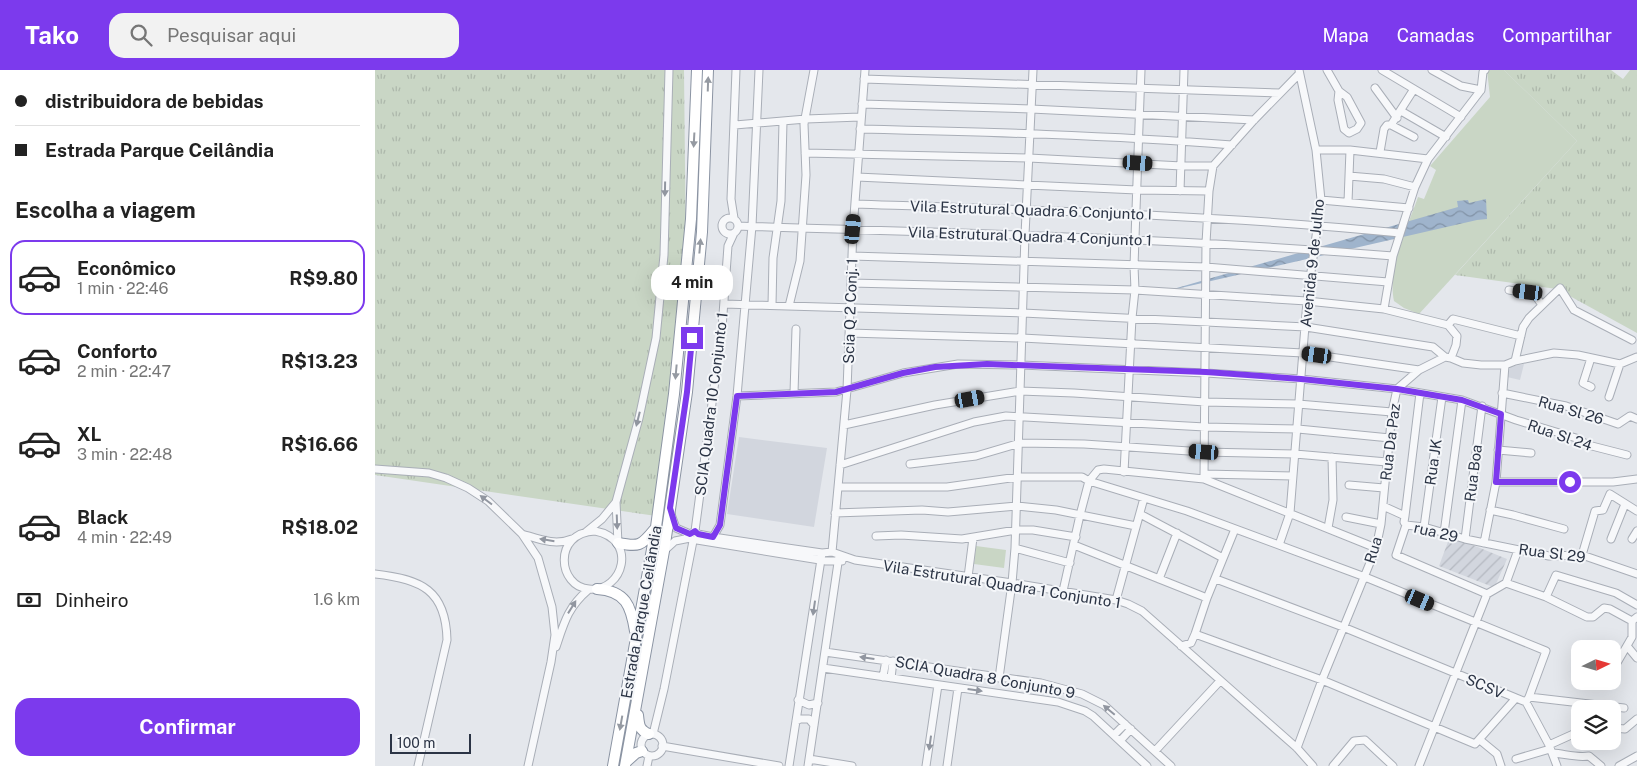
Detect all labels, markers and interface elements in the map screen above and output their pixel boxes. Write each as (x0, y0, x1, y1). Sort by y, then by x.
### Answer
search box (109, 13, 459, 58)
text: Tako (25, 21, 79, 49)
icon: search (127, 21, 155, 49)
text: Pesquisar aqui (167, 24, 296, 46)
text: Mapa (1322, 25, 1369, 46)
text: Camadas (1397, 25, 1474, 46)
text: Compartilhar (1502, 25, 1612, 46)
one-way arrow (704, 76, 712, 92)
text: distribuidora de bebidas (45, 90, 264, 112)
one-way arrow (690, 133, 698, 149)
text: Estrada Parque Ceilândia (45, 139, 274, 161)
car (1122, 155, 1153, 171)
one-way arrow (661, 181, 669, 197)
text: Escolha a viagem (15, 197, 196, 223)
street label: Vila Estrutural Quadra 6 Conjunto I (910, 197, 1152, 223)
street label: Avenida 9 de Julho (1297, 198, 1327, 328)
car (844, 213, 861, 245)
street label: Vila Estrutural Quadra 4 Conjunto 1 (908, 223, 1152, 249)
one-way arrow (697, 238, 705, 254)
icon: car (17, 255, 62, 300)
text: Econômico (77, 257, 176, 279)
street label: Scia Q 2 Conj. 1 (840, 258, 860, 364)
callout: 4 min (651, 266, 733, 300)
text: R$9.80 (289, 267, 358, 289)
text: 4 min (671, 273, 713, 292)
text: 1 min · 22:46 (77, 279, 168, 298)
car (1512, 283, 1543, 301)
street label: SCIA Quadra 10 Conjunto 1 (691, 311, 731, 497)
route end (681, 327, 703, 349)
icon: car (17, 338, 62, 383)
text: Conforto (77, 340, 157, 362)
car (1301, 345, 1332, 365)
text: R$13.23 (281, 350, 358, 372)
text: 2 min · 22:47 (77, 362, 171, 381)
one-way arrow (672, 364, 680, 380)
car (953, 389, 986, 409)
street label: Rua Sl 26 (1536, 393, 1606, 427)
street label: Rua Da Paz (1377, 402, 1403, 482)
one-way arrow (634, 411, 642, 426)
street label: Rua Sl 24 (1525, 416, 1595, 454)
icon: car (17, 421, 62, 466)
text: XL (77, 423, 102, 445)
text: R$16.66 (281, 433, 358, 455)
street label: Rua JK (1421, 438, 1445, 486)
car (1188, 443, 1219, 461)
street label: Rua Boa (1461, 443, 1485, 503)
text: 3 min · 22:48 (77, 445, 172, 464)
route start (1559, 471, 1581, 493)
one-way arrow (480, 495, 493, 506)
icon: car (17, 504, 62, 549)
text: Black (77, 506, 128, 528)
one-way arrow (614, 515, 622, 531)
text: R$18.02 (282, 516, 358, 538)
street label: rua 29 (1412, 519, 1460, 545)
street label: Estrada Parque Ceilândia (617, 524, 665, 700)
text: 4 min · 22:49 (77, 528, 172, 547)
street label: Rua (1361, 535, 1385, 565)
one-way arrow (539, 536, 555, 544)
street label: Rua Sl 29 (1518, 540, 1586, 566)
street label: Vila Estrutural Quadra 1 Conjunto 1 (882, 557, 1122, 611)
icon: cash (15, 586, 43, 614)
car (1403, 587, 1436, 613)
text: Dinheiro (55, 589, 129, 611)
text: 1.6 km (313, 590, 360, 609)
one-way arrow (809, 600, 817, 616)
one-way arrow (567, 601, 577, 614)
north arrow (1571, 640, 1621, 690)
map controls (1571, 640, 1621, 750)
street label: SCIA Quadra 8 Conjunto 9 (894, 653, 1076, 701)
one-way arrow (858, 654, 874, 662)
street label: SCSV (1463, 670, 1507, 702)
one-way arrow (967, 687, 983, 695)
button: Confirmar (15, 698, 360, 756)
button: layers (1571, 700, 1621, 750)
one-way arrow (1103, 705, 1115, 716)
one-way arrow (617, 715, 625, 731)
scale bar (390, 731, 471, 754)
text: 100 m (397, 735, 435, 751)
one-way arrow (926, 735, 934, 751)

